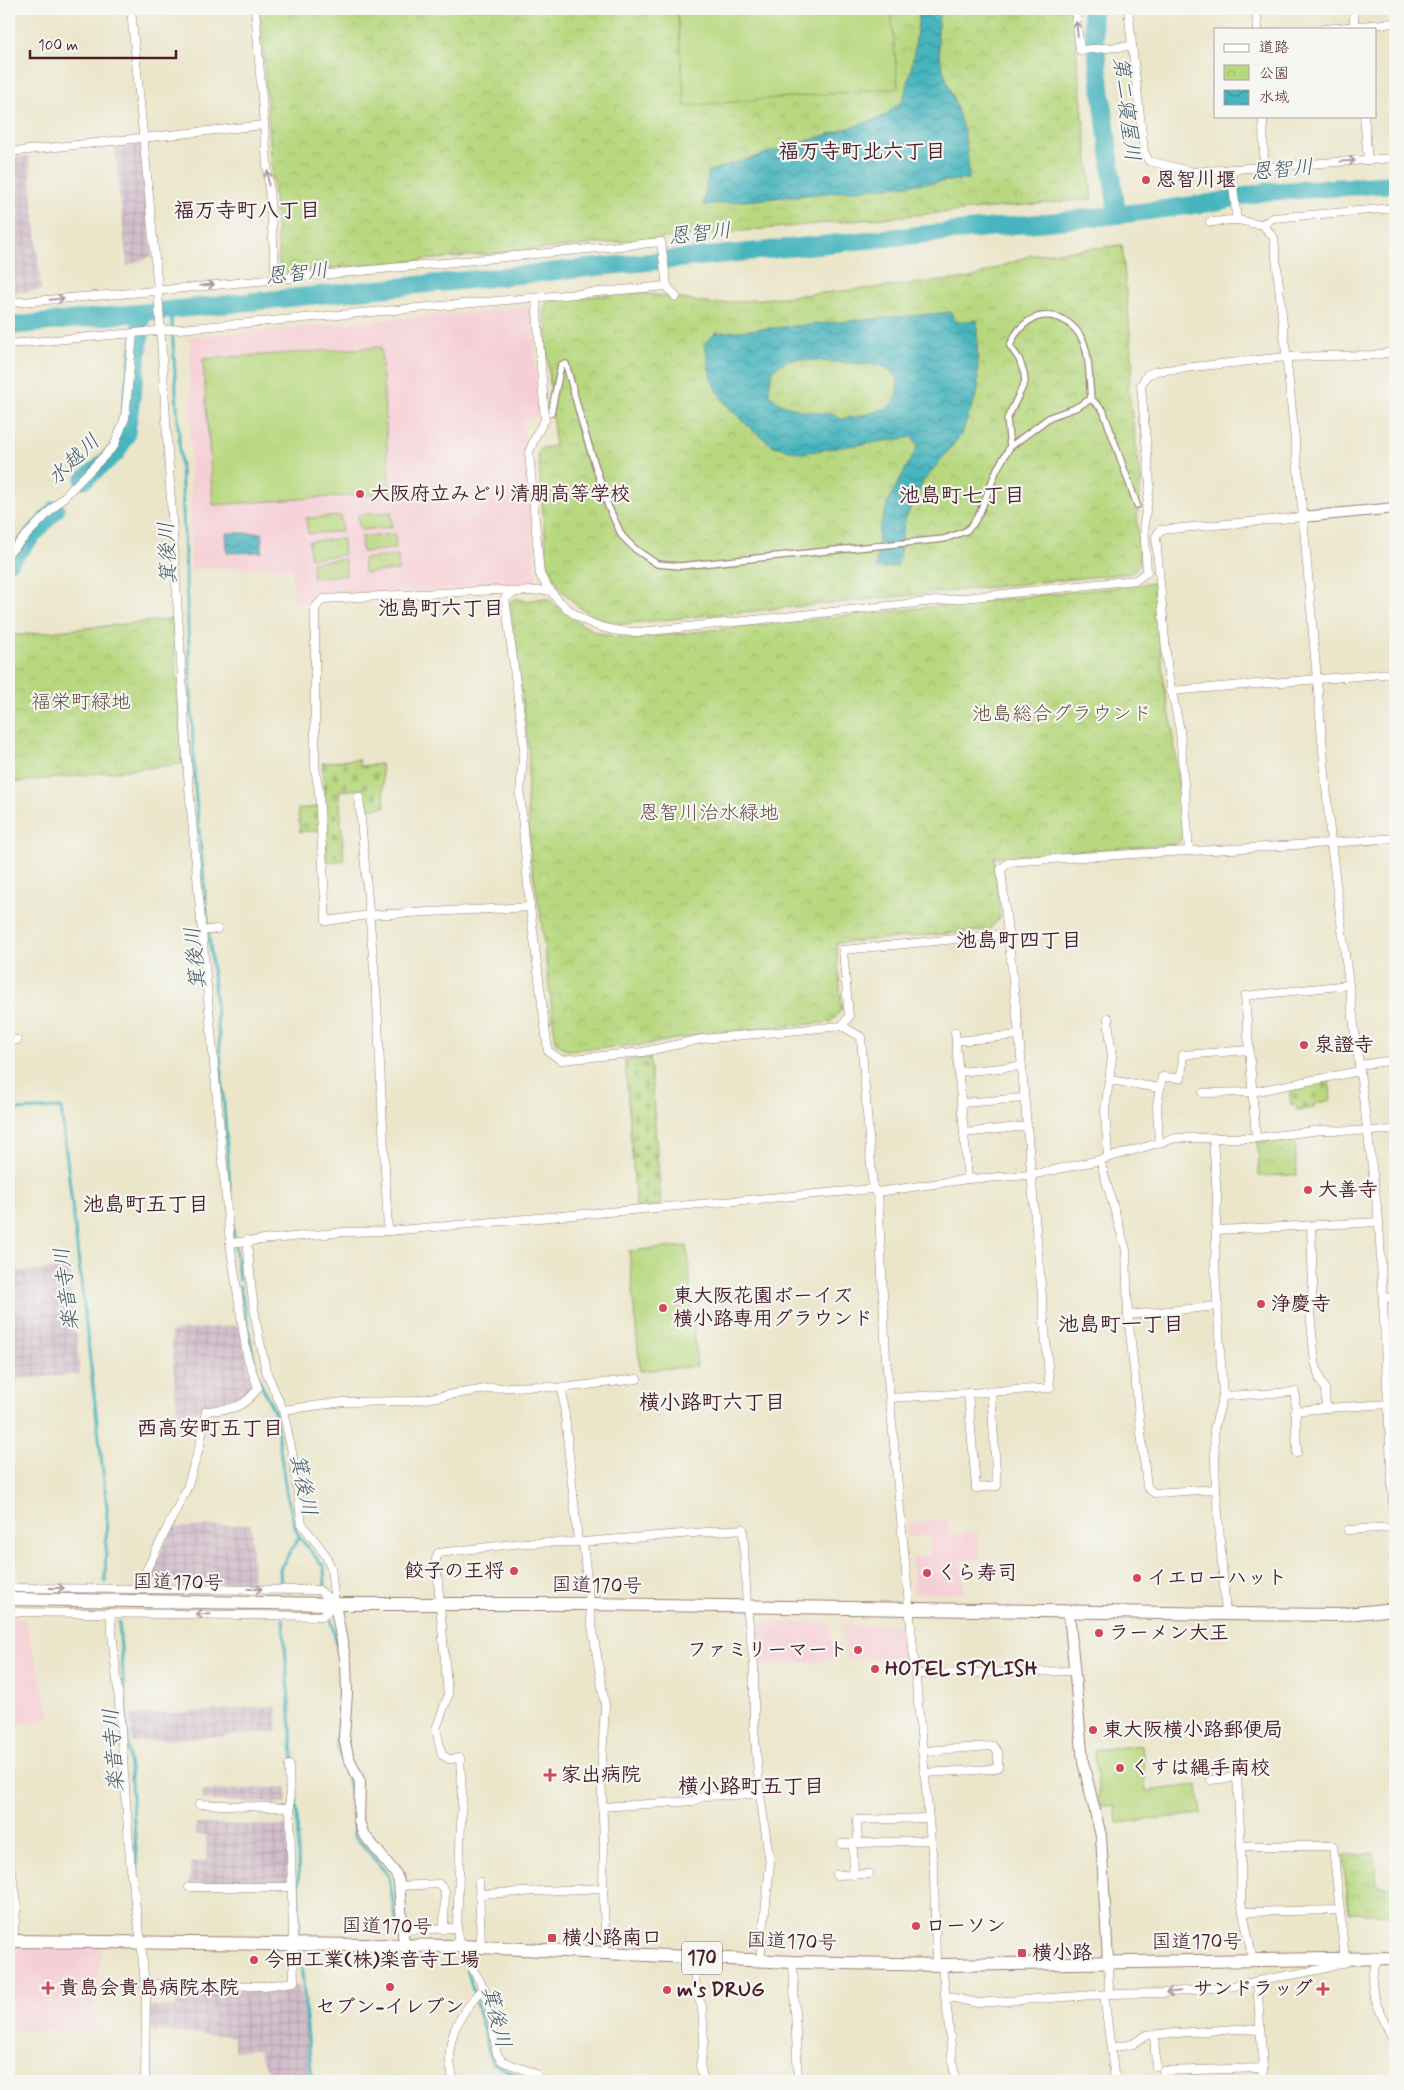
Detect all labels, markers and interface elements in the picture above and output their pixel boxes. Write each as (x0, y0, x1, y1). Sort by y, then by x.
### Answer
one-way arrow (1073, 22, 1082, 38)
scale bar (30, 28, 176, 60)
legend (1214, 28, 1376, 118)
text: 100 m (38, 36, 78, 56)
text: 道路 (1259, 38, 1289, 58)
water label: 第二寝屋川 (1106, 55, 1146, 163)
text: 公園 (1259, 64, 1289, 84)
text: 水域 (1259, 88, 1289, 108)
district label: 福万寺町北六丁目 (778, 138, 946, 166)
water label: 恩智川 (1249, 153, 1315, 187)
one-way arrow (1340, 156, 1356, 165)
place label: 恩智川堰 (1156, 167, 1236, 194)
one-way arrow (264, 170, 273, 186)
marker: 恩智川堰 (1140, 174, 1152, 186)
district label: 福万寺町八丁目 (174, 197, 321, 225)
water label: 恩智川 (667, 217, 733, 251)
water label: 恩智川 (264, 257, 330, 291)
one-way arrow (199, 280, 215, 290)
one-way arrow (49, 294, 65, 304)
water label: 水越川 (42, 428, 106, 492)
place label: 大阪府立みどり清朋高等学校 (370, 481, 630, 508)
district label: 池島町七丁目 (899, 482, 1025, 510)
marker: 大阪府立みどり清朋高等学校 (354, 488, 366, 500)
water label: 箕後川 (152, 521, 184, 585)
district label: 池島町六丁目 (378, 595, 504, 623)
park label: 福栄町緑地 (31, 689, 131, 716)
park label: 池島総合グラウンド (972, 701, 1152, 728)
park label: 恩智川治水緑地 (639, 800, 779, 827)
water label: 箕後川 (179, 925, 213, 991)
district label: 池島町四丁目 (956, 927, 1082, 955)
place label: 泉證寺 (1314, 1032, 1374, 1059)
marker: 泉證寺 (1298, 1039, 1310, 1051)
place label: 大善寺 (1318, 1177, 1378, 1204)
marker: 大善寺 (1302, 1184, 1314, 1196)
district label: 池島町五丁目 (83, 1191, 209, 1219)
water label: 楽音寺川 (48, 1246, 86, 1332)
place label: 東大阪花園ボーイズ 横小路専用グラウンド (673, 1283, 873, 1333)
place label: 浄慶寺 (1271, 1291, 1331, 1318)
marker: 浄慶寺 (1255, 1298, 1267, 1310)
marker: 東大阪花園ボーイズ 横小路専用グラウンド (657, 1302, 669, 1314)
district label: 池島町一丁目 (1058, 1311, 1184, 1339)
district label: 横小路町六丁目 (639, 1389, 786, 1417)
district label: 西高安町五丁目 (137, 1415, 284, 1443)
water label: 箕後川 (283, 1451, 323, 1519)
place label: 餃子の王将 (404, 1558, 504, 1585)
place label: くら寿司 (937, 1560, 1017, 1587)
marker: 餃子の王将 (508, 1565, 520, 1577)
place label: イエローハット (1147, 1565, 1287, 1592)
marker: くら寿司 (921, 1567, 933, 1579)
street label: 国道170号 (132, 1569, 224, 1597)
street label: 国道170号 (551, 1572, 643, 1600)
marker: イエローハット (1131, 1572, 1143, 1584)
one-way arrow (49, 1583, 65, 1593)
one-way arrow (247, 1585, 263, 1594)
one-way arrow (196, 1609, 212, 1619)
place label: ラーメン大王 (1109, 1620, 1229, 1647)
marker: ラーメン大王 (1093, 1627, 1105, 1639)
place label: ファミリーマート (687, 1637, 848, 1664)
marker: ファミリーマート (852, 1644, 864, 1656)
place label: HOTEL STYLISH (885, 1656, 1038, 1683)
marker: HOTEL STYLISH (869, 1663, 881, 1675)
water label: 楽音寺川 (97, 1707, 131, 1793)
place label: 東大阪横小路郵便局 (1103, 1717, 1283, 1744)
marker: 東大阪横小路郵便局 (1087, 1724, 1099, 1736)
place label: くすは縄手南校 (1130, 1755, 1270, 1782)
place label: 家出病院 (561, 1762, 641, 1789)
marker: くすは縄手南校 (1114, 1762, 1126, 1774)
marker: 家出病院 (543, 1768, 557, 1782)
district label: 横小路町五丁目 (678, 1773, 825, 1801)
street label: 国道170号 (341, 1913, 433, 1941)
place label: ローソン (926, 1913, 1006, 1940)
marker: ローソン (910, 1920, 922, 1932)
place label: 横小路南口 (562, 1925, 662, 1952)
street label: 国道170号 (746, 1927, 838, 1957)
street label: 国道170号 (1151, 1929, 1243, 1956)
marker: 横小路南口 (546, 1932, 558, 1944)
place label: 横小路 (1032, 1940, 1093, 1967)
road number: 170 (682, 1942, 722, 1975)
place label: 今田工業(株)楽音寺工場 (264, 1947, 480, 1974)
marker: 横小路 (1016, 1947, 1028, 1959)
marker: 今田工業(株)楽音寺工場 (248, 1954, 260, 1966)
place label: 貴島会貴島病院本院 (59, 1975, 239, 2002)
place label: サンドラッグ (1193, 1976, 1313, 2003)
place label: m's DRUG (677, 1977, 764, 2004)
marker: 貴島会貴島病院本院 (41, 1981, 55, 1995)
marker: セブン-イレブン (384, 1981, 396, 1993)
water label: 箕後川 (475, 1983, 517, 2051)
marker: サンドラッグ (1317, 1983, 1329, 1995)
marker: m's DRUG (661, 1984, 673, 1996)
one-way arrow (1166, 1987, 1182, 1997)
place label: セブン-イレブン (316, 1994, 464, 2021)

